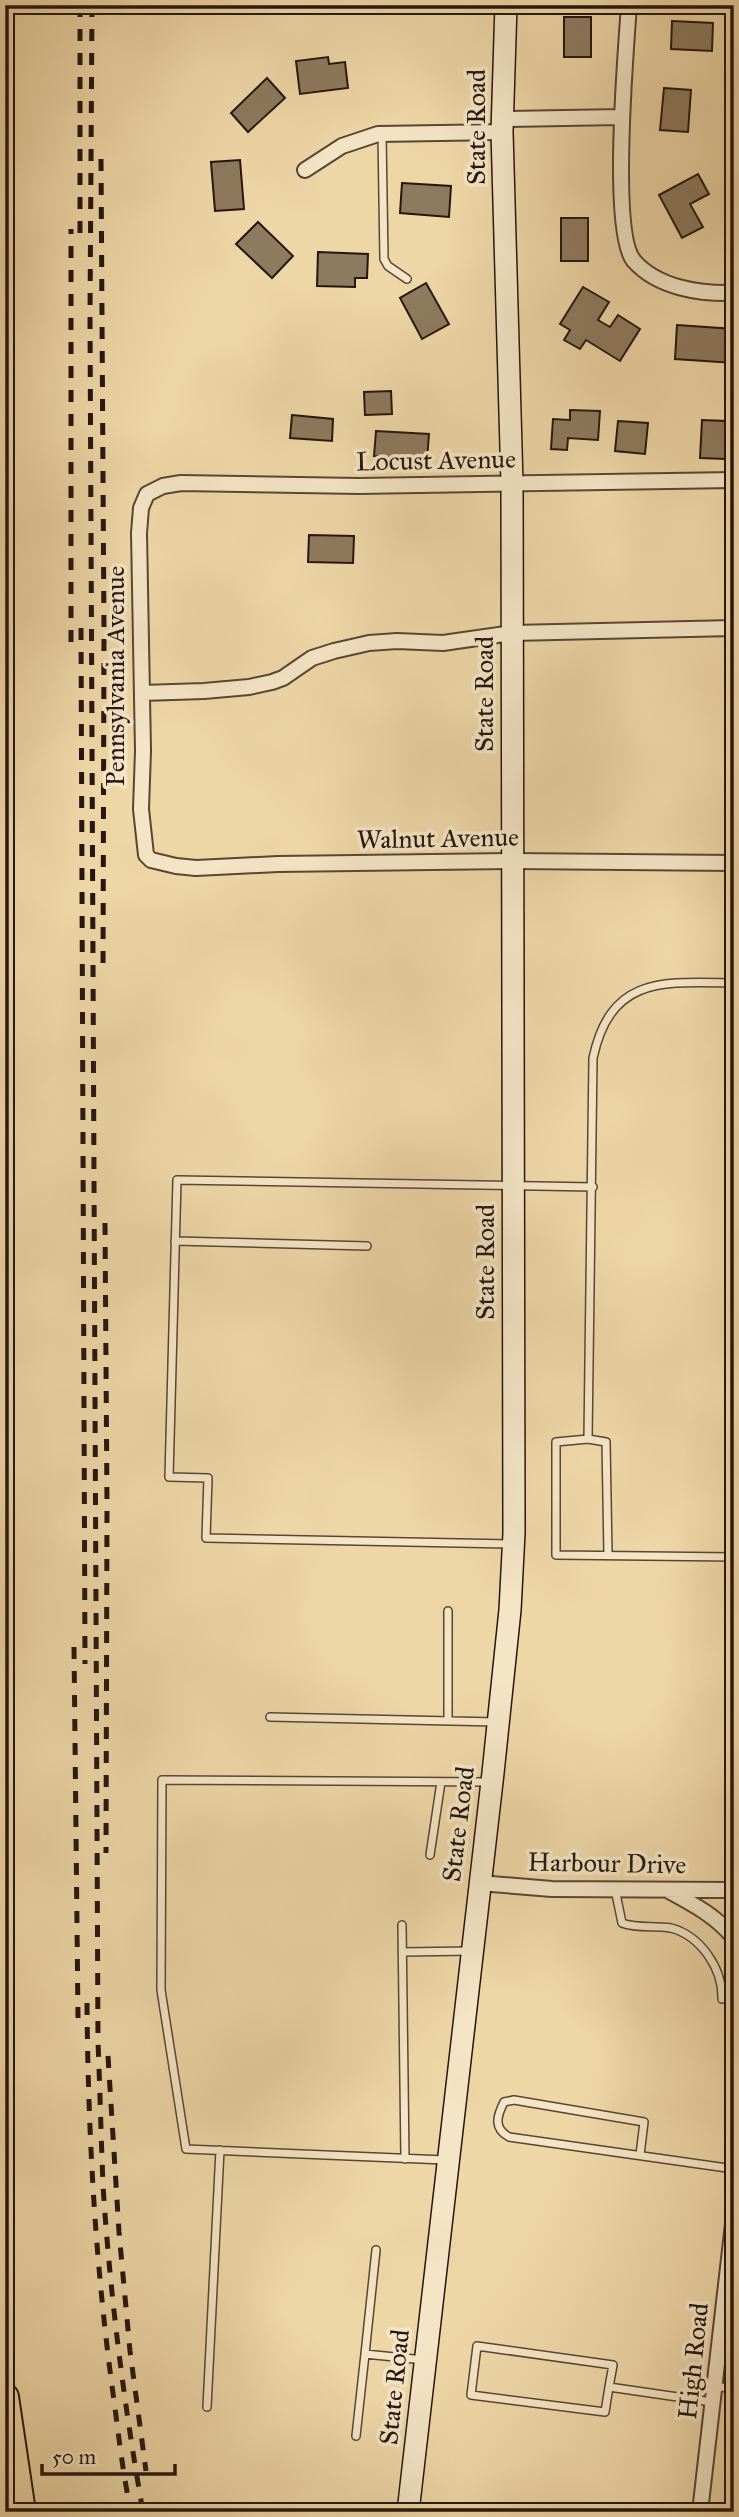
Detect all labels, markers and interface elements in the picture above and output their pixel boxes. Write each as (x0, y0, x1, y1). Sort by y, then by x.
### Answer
street label: State Road (460, 69, 492, 185)
street label: Locust Avenue (356, 443, 516, 477)
street label: Pennsylvania Avenue (99, 565, 131, 786)
street label: State Road (468, 636, 500, 752)
street label: Walnut Avenue (357, 821, 519, 855)
street label: State Road (469, 1204, 501, 1320)
street label: State Road (435, 1764, 481, 1884)
street label: Harbour Drive (527, 1846, 687, 1880)
street label: High Road (671, 2301, 715, 2421)
street label: State Road (372, 2328, 416, 2446)
scale bar (42, 2433, 175, 2477)
text: 50 m (52, 2444, 97, 2470)

